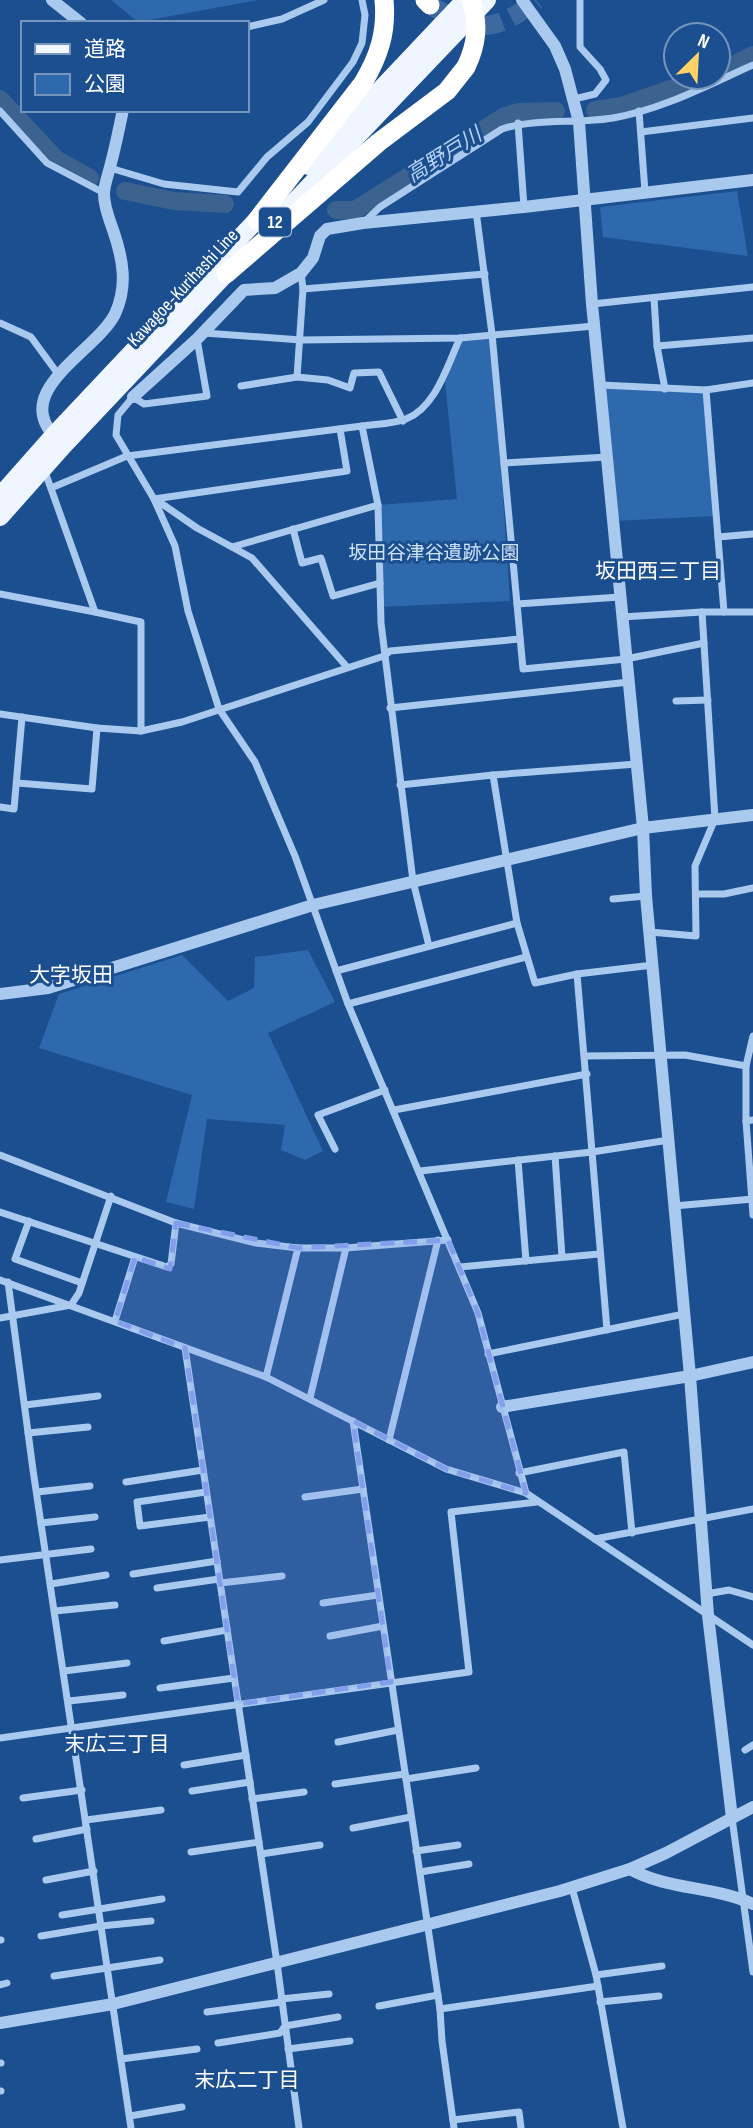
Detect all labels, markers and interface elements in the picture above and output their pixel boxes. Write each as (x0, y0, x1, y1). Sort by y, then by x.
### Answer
legend (21, 21, 248, 112)
north arrow (662, 21, 732, 91)
text: N (694, 29, 713, 54)
text: 道路 (84, 37, 126, 62)
text: 公園 (84, 72, 126, 97)
water label: 高野戸川 (402, 121, 488, 188)
road number: 12 (259, 208, 291, 236)
street label: Kawagoe-Kurihashi Line (123, 225, 243, 351)
park label: 坂田谷津谷遺跡公園 (348, 542, 520, 565)
district label: 坂田西三丁目 (595, 559, 721, 584)
district label: 大字坂田 (29, 963, 113, 988)
district label: 末広三丁目 (65, 1732, 170, 1757)
district label: 末広二丁目 (195, 2068, 300, 2093)

